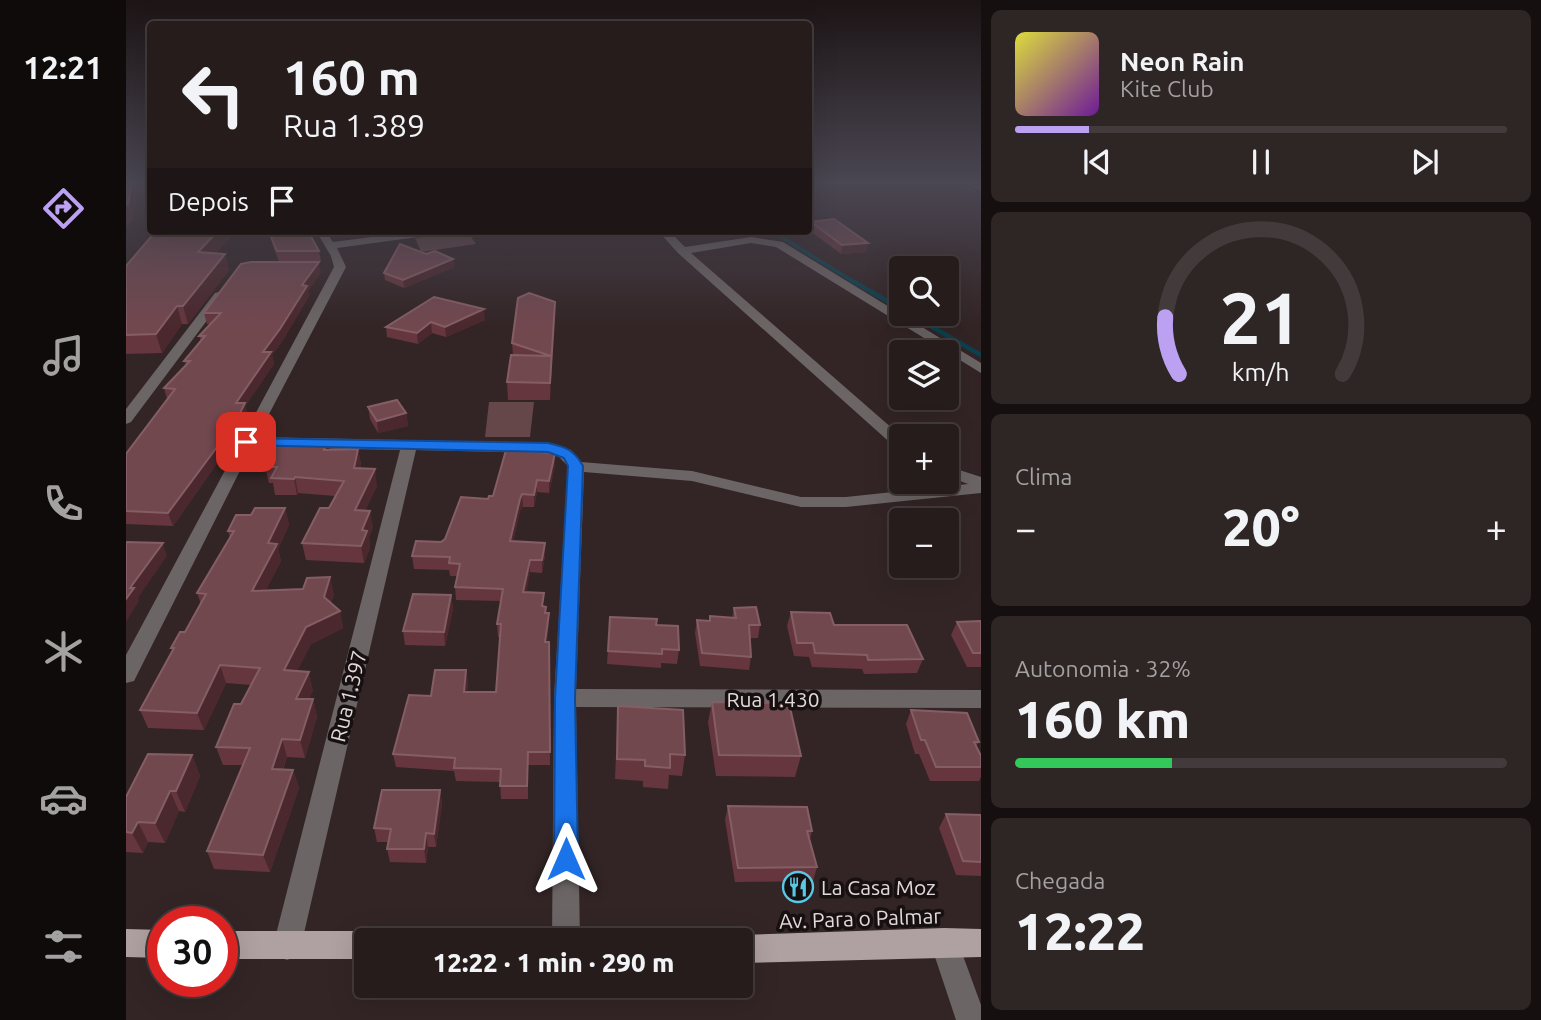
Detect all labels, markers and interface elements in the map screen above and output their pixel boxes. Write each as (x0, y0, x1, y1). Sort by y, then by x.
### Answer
text: Neon Rain (1120, 47, 1245, 76)
text: 12:21 (23, 49, 103, 85)
icon: left (168, 49, 259, 140)
text: 160 m (283, 49, 420, 104)
text: Kite Club (1120, 76, 1214, 101)
text: Rua 1.389 (283, 107, 425, 143)
icon: previous (1078, 143, 1116, 181)
icon: pause (1242, 143, 1280, 181)
icon: next (1406, 143, 1444, 181)
icon: arrive (263, 182, 301, 220)
icon: directions (39, 184, 88, 233)
text: Depois (168, 187, 249, 216)
map controls (889, 256, 959, 578)
button: search (889, 256, 959, 326)
text: 21 (1220, 276, 1302, 358)
icon: music (39, 331, 88, 380)
button: layers (889, 340, 959, 410)
text: km/h (1232, 358, 1290, 386)
pin (216, 412, 276, 472)
icon: arrive (227, 423, 265, 461)
button: + (889, 424, 959, 494)
text: Clima (1015, 464, 1072, 489)
icon: phone (39, 479, 88, 528)
text: 20° (1222, 498, 1300, 556)
text: − (1015, 507, 1036, 549)
text: + (1486, 507, 1507, 549)
button: − (889, 508, 959, 578)
icon: climate (39, 627, 88, 676)
street label: Rua 1.397 (325, 648, 371, 744)
text: Autonomia · 32% (1015, 656, 1191, 681)
street label: Rua 1.430 (726, 687, 820, 711)
text: 160 km (1015, 690, 1190, 748)
icon: car (39, 774, 88, 823)
position arrow (529, 822, 603, 896)
text: Chegada (1015, 868, 1105, 893)
restaurant icon: La Casa Moz (781, 870, 815, 904)
place label: La Casa Moz (821, 875, 936, 899)
text: 12:22 (1015, 902, 1145, 960)
street label: Av. Para o Palmar (778, 903, 942, 933)
speed limit sign: 30 (147, 906, 238, 997)
icon: filters (39, 922, 88, 971)
text: 12:22 · 1 min · 290 m (433, 948, 674, 977)

